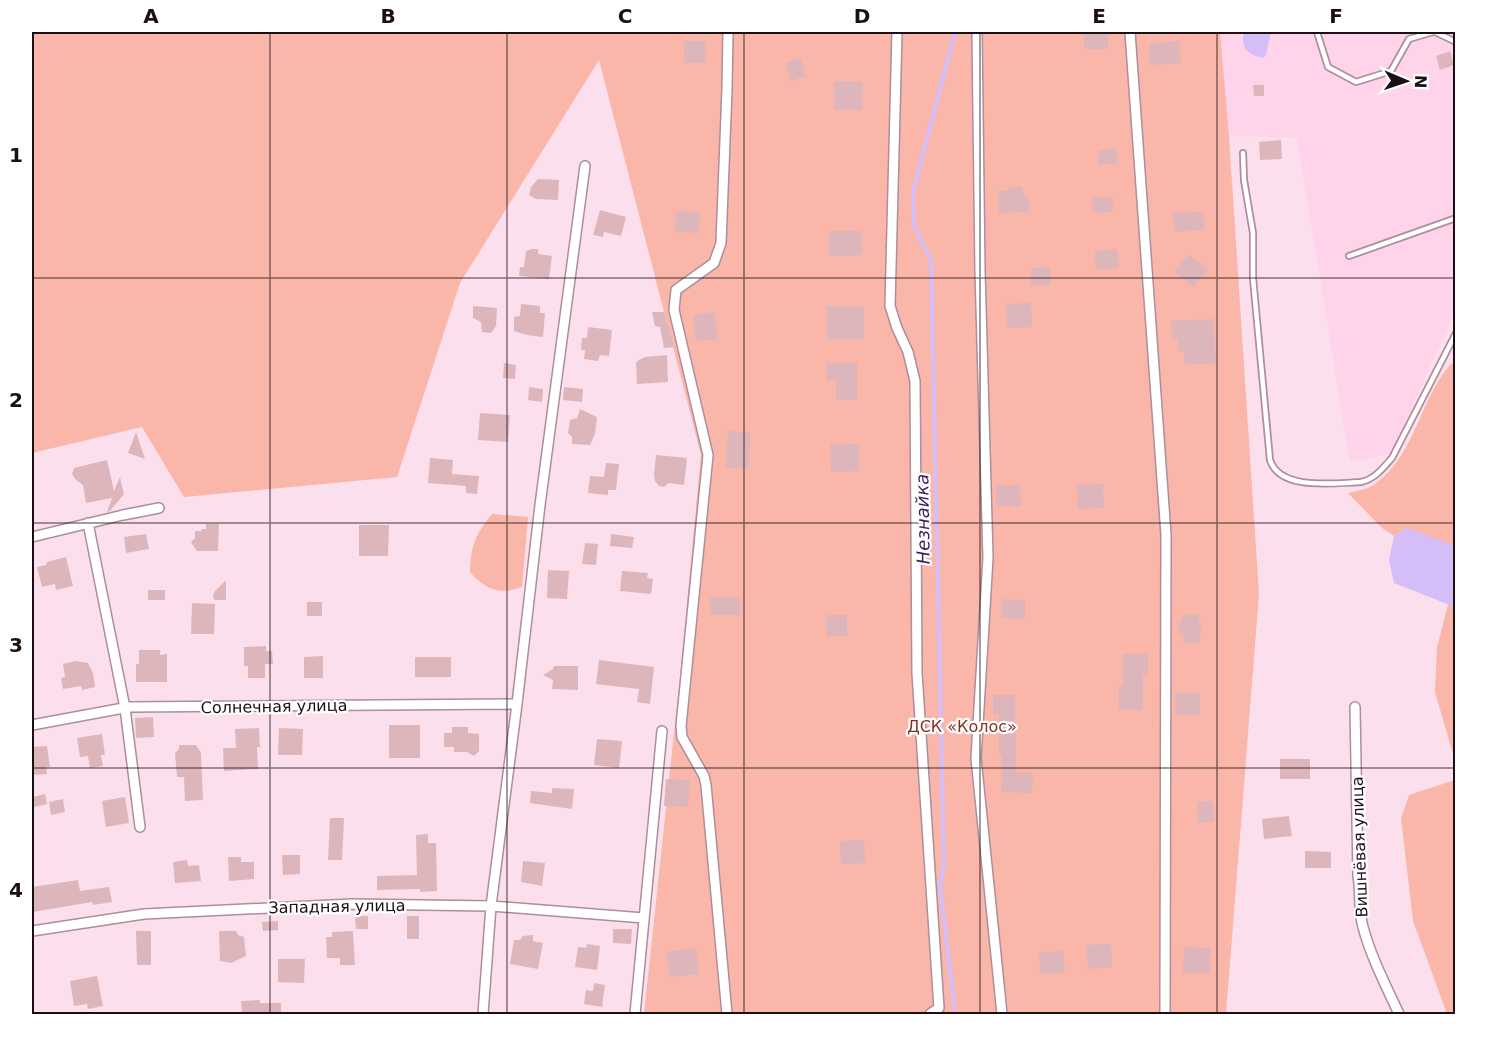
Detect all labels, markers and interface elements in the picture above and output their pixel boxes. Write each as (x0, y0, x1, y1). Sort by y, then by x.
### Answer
text: A (143, 4, 159, 28)
text: B (380, 4, 396, 28)
text: C (618, 4, 632, 28)
text: D (854, 4, 870, 28)
text: E (1092, 4, 1106, 28)
text: F (1329, 4, 1343, 28)
north arrow (1376, 51, 1436, 111)
text: N (1411, 74, 1430, 89)
text: 1 (9, 143, 23, 167)
text: 2 (9, 388, 23, 412)
water label: Незнайка (911, 474, 934, 564)
text: 3 (9, 633, 23, 657)
street label: Солнечная улица (200, 696, 348, 717)
park label: ДСК «Колос» (907, 717, 1017, 736)
street label: Вишнёвая улица (1348, 776, 1371, 918)
text: 4 (9, 878, 23, 902)
street label: Западная улица (268, 896, 406, 917)

